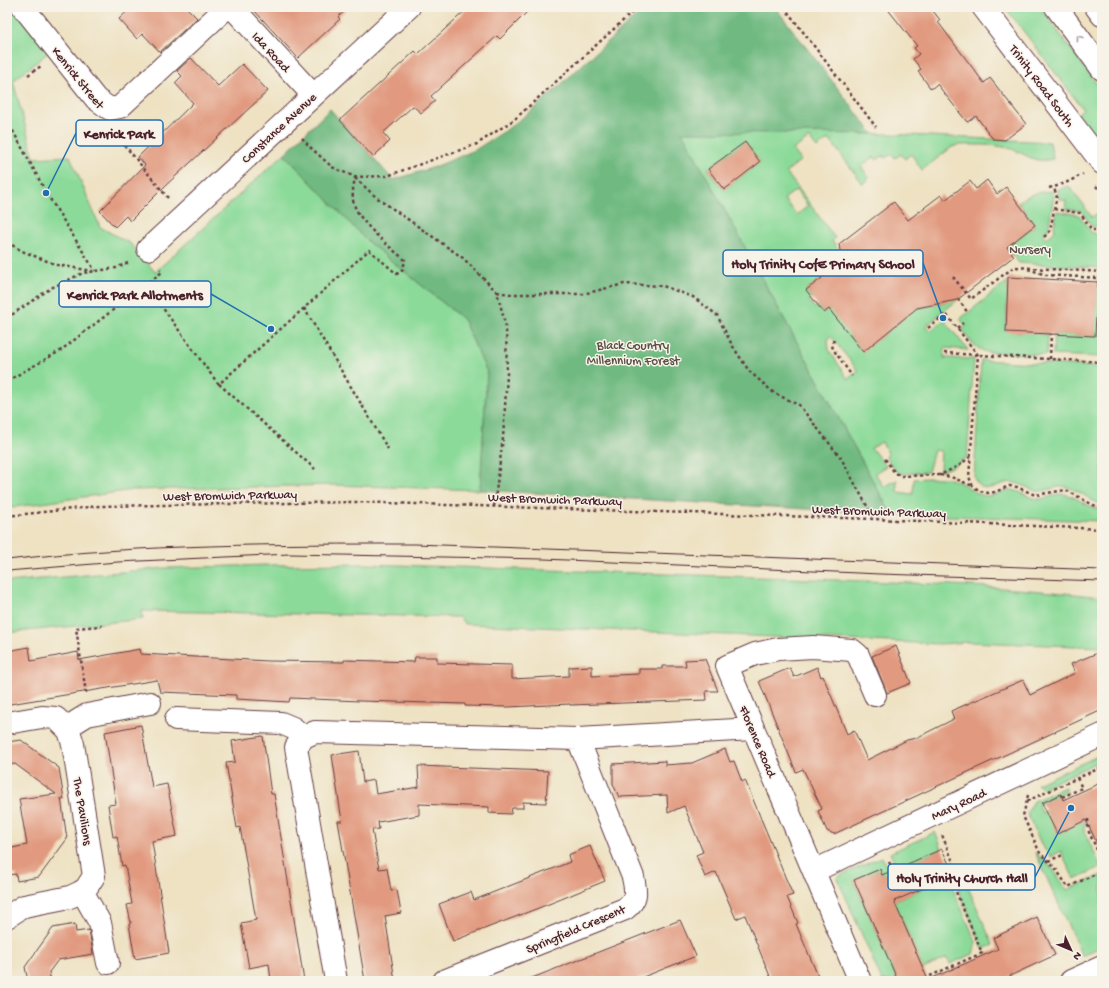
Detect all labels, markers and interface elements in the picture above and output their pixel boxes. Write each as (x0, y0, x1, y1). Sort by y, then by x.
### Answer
street label: Ida Road (248, 30, 293, 77)
one-way arrow (1077, 36, 1084, 43)
street label: Trinity Road South (1005, 42, 1077, 130)
street label: Kenrick Street (47, 45, 108, 114)
street label: Constance Avenue (239, 90, 320, 167)
callout: Kenrick Park (76, 120, 163, 146)
text: Kenrick Park (83, 127, 156, 144)
park label: Nursery (1009, 243, 1051, 258)
callout: Holy Trinity CofE Primary School (723, 250, 923, 276)
text: Holy Trinity CofE Primary School (731, 257, 915, 274)
callout: Kenrick Park Allotments (59, 281, 211, 307)
text: Kenrick Park Allotments (66, 288, 204, 305)
park label: Black Country Millennium Forest (587, 339, 681, 369)
street label: West Bromwich Parkway (163, 488, 298, 505)
street label: West Bromwich Parkway (488, 491, 623, 510)
street label: West Bromwich Parkway (812, 503, 947, 522)
street label: Florence Road (734, 703, 779, 781)
street label: The Pavilions (69, 776, 94, 847)
street label: Mary Road (929, 785, 990, 824)
callout: Holy Trinity Church Hall (888, 864, 1035, 890)
text: Holy Trinity Church Hall (896, 871, 1028, 888)
street label: Springfield Crescent (524, 902, 629, 958)
north arrow (1051, 930, 1091, 970)
text: N (1070, 949, 1084, 962)

